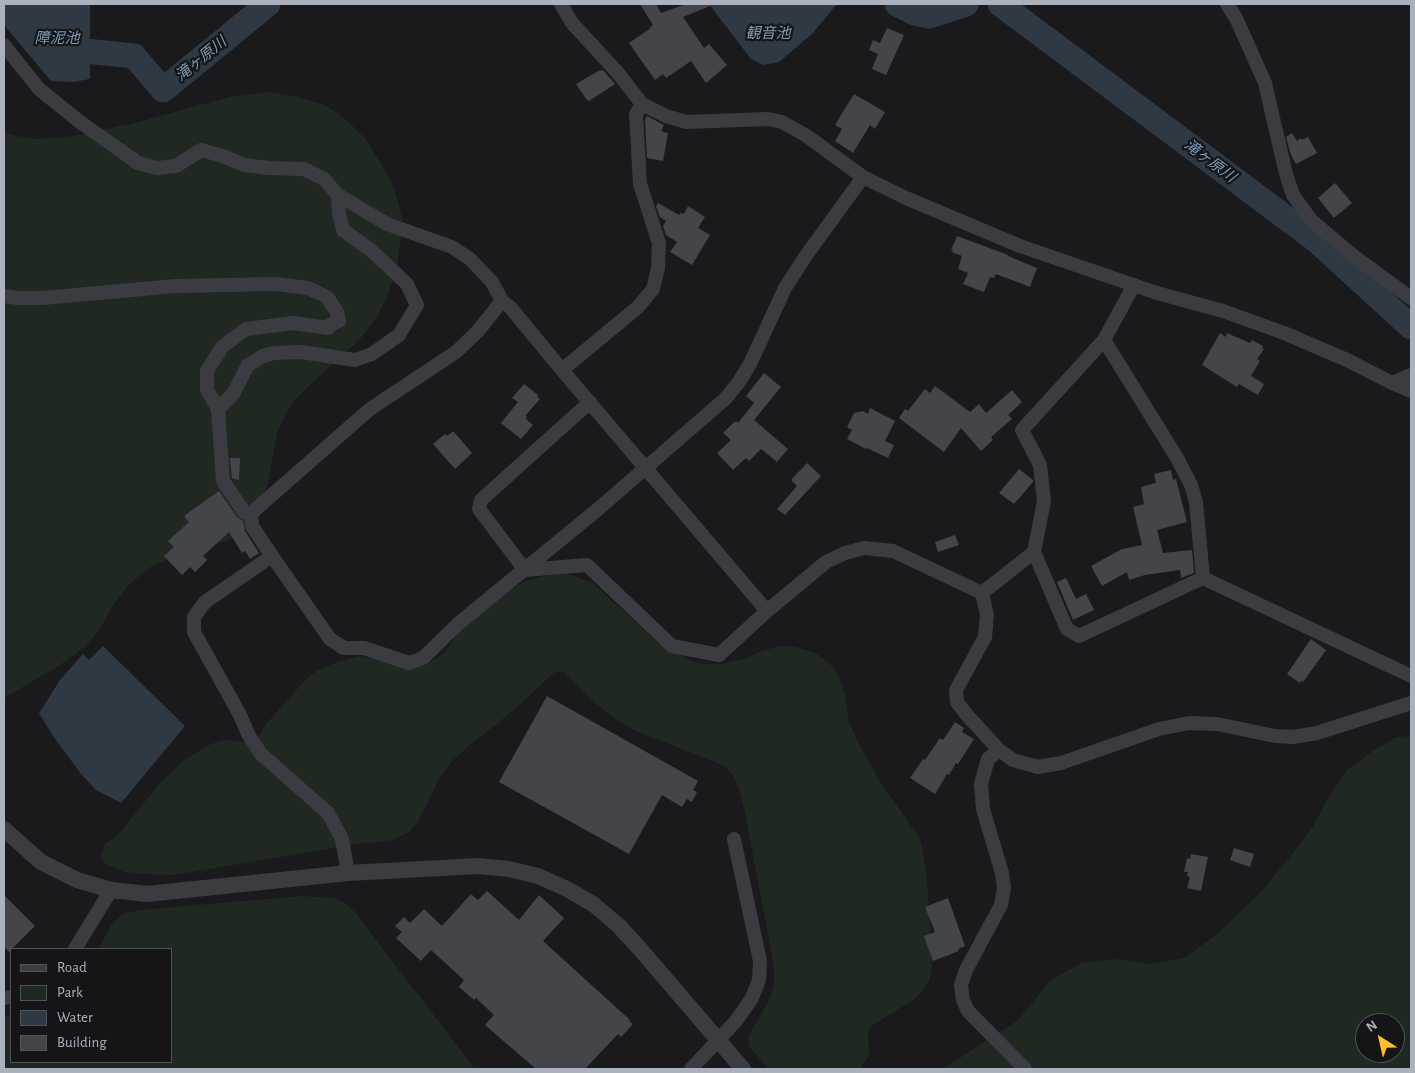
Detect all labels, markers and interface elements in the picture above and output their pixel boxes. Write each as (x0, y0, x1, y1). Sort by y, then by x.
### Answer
water label: 観音池 (746, 24, 790, 42)
water label: 障泥池 (35, 29, 79, 47)
water label: 滝ヶ原川 (172, 33, 230, 85)
water label: 滝ヶ原川 (1181, 136, 1239, 186)
legend (10, 948, 172, 1063)
text: Road (57, 960, 87, 975)
text: Park (57, 985, 83, 1000)
text: Water (57, 1010, 93, 1025)
north arrow (1355, 1013, 1405, 1063)
text: N (1364, 1018, 1380, 1035)
text: Building (57, 1035, 107, 1050)

